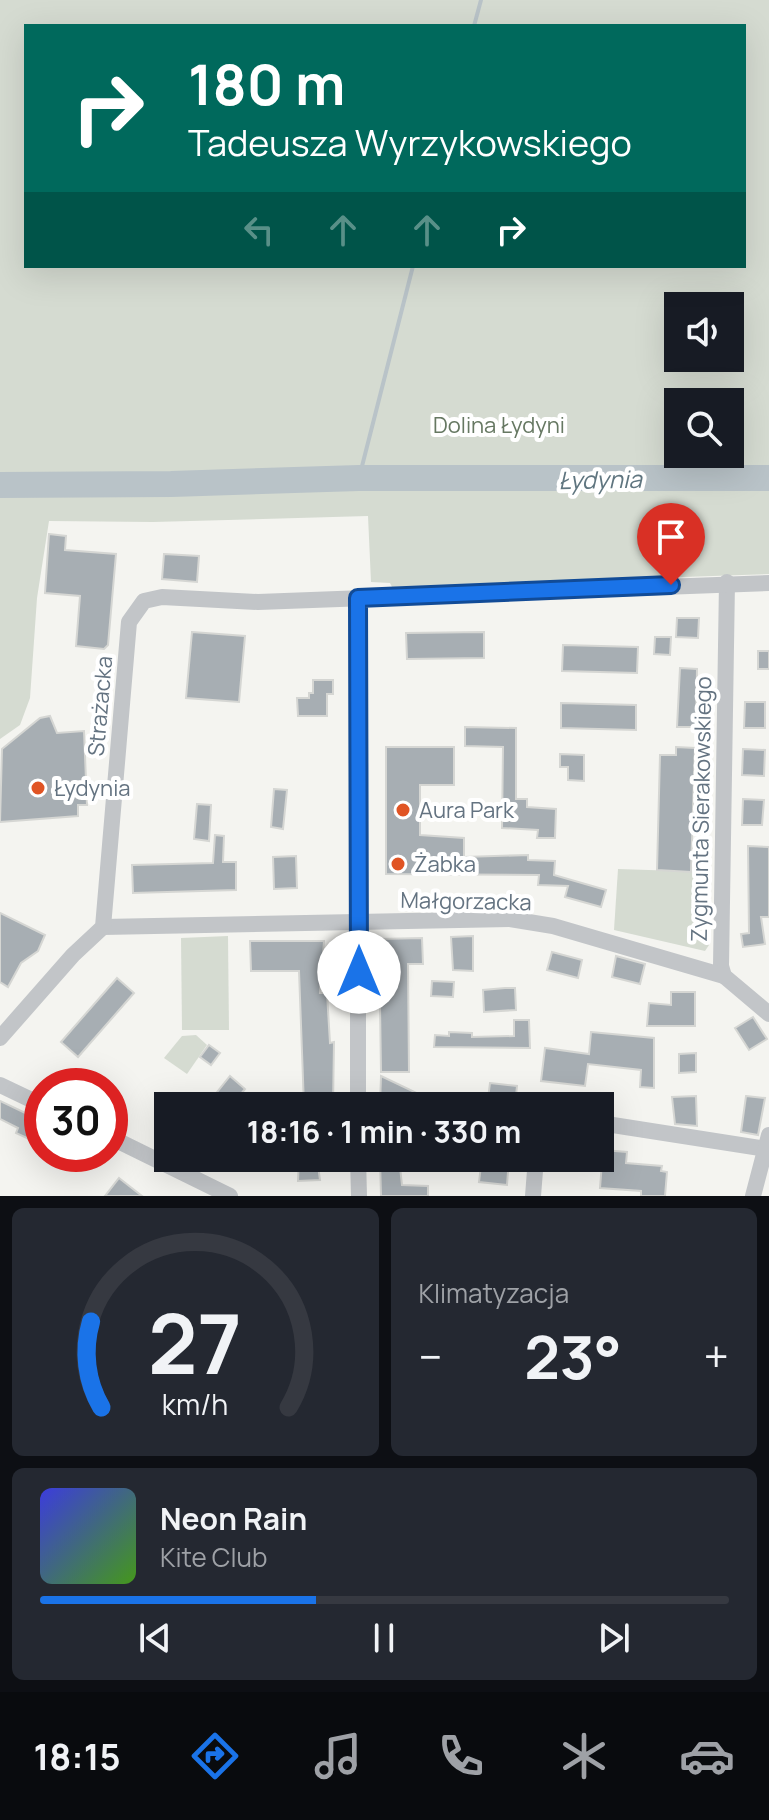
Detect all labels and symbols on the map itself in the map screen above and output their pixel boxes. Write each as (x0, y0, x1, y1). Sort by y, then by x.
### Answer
park label: Dolina Łydyni (433, 410, 565, 440)
water label: Łydynia (558, 462, 644, 496)
pin (637, 503, 705, 585)
street label: Strażacka (81, 655, 119, 757)
street label: Zygmunta Sierakowskiego (684, 676, 718, 942)
place label: Łydynia (54, 773, 131, 803)
marker: Łydynia (29, 779, 47, 797)
place label: Aura Park (419, 795, 515, 825)
marker: Aura Park (394, 801, 412, 819)
place label: Żabka (414, 849, 476, 879)
marker: Żabka (389, 855, 407, 873)
street label: Małgorzacka (400, 885, 532, 917)
position arrow (317, 930, 401, 1014)
speed limit sign: 30 (24, 1068, 128, 1172)

